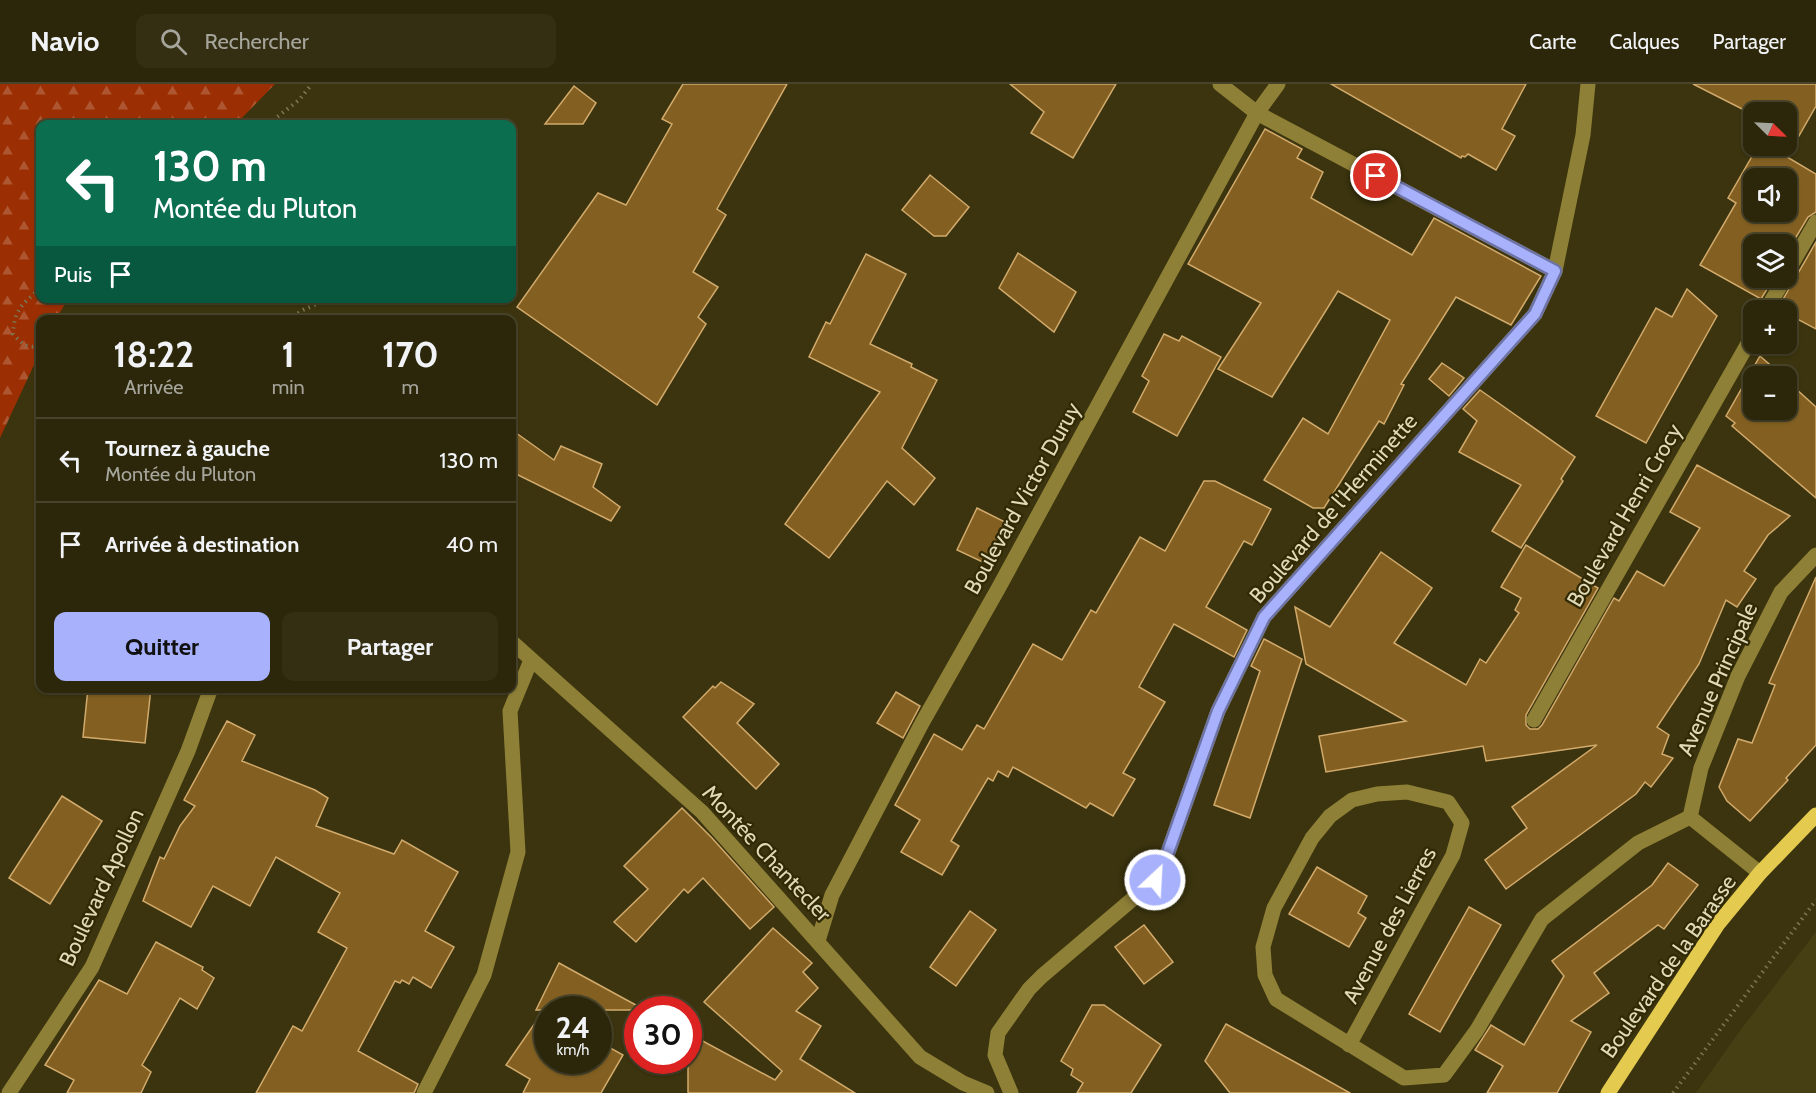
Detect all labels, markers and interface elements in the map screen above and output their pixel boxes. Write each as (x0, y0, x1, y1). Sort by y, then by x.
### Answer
search box (136, 14, 556, 68)
text: Navio (30, 24, 100, 58)
icon: search (157, 25, 190, 58)
text: Rechercher (205, 28, 309, 55)
text: Carte (1529, 29, 1577, 54)
text: Calques (1610, 29, 1680, 54)
text: Partager (1713, 29, 1786, 54)
north arrow (1743, 102, 1797, 156)
map controls (1743, 102, 1797, 420)
text: 130 m (153, 140, 267, 192)
icon: left (54, 144, 132, 222)
pin (1350, 150, 1401, 201)
icon: arrive (1359, 159, 1392, 192)
button: sound (1743, 168, 1797, 222)
text: Montée du Pluton (153, 192, 357, 225)
button: layers (1743, 234, 1797, 288)
icon: arrive (104, 258, 137, 291)
text: Puis (54, 261, 92, 288)
button: + (1743, 300, 1797, 354)
text: 18:22 (113, 332, 194, 376)
text: 1 (282, 332, 295, 376)
text: 170 (382, 332, 439, 376)
button: − (1743, 366, 1797, 420)
text: Arrivée (124, 375, 184, 399)
text: min (272, 375, 305, 399)
text: m (402, 375, 419, 399)
street label: Boulevard Victor Duruy (958, 397, 1086, 599)
street label: Boulevard de l'Herminette (1244, 408, 1423, 609)
street label: Boulevard Henri Crocy (1561, 419, 1688, 612)
text: Tournez à gauche (105, 435, 270, 462)
icon: left (54, 444, 87, 477)
text: 130 m (439, 447, 498, 474)
text: Montée du Pluton (105, 462, 256, 486)
icon: arrive (54, 528, 87, 561)
text: Arrivée à destination (105, 531, 299, 558)
text: 40 m (446, 531, 498, 558)
street label: Avenue Principale (1672, 598, 1763, 760)
button: Quitter (54, 612, 270, 681)
button: Partager (282, 612, 498, 681)
street label: Montée Chantecler (697, 780, 837, 927)
street label: Boulevard Apollon (53, 804, 150, 970)
street label: Avenue des Lierres (1337, 842, 1442, 1008)
position arrow (1123, 848, 1187, 912)
street label: Boulevard de la Barasse (1595, 869, 1742, 1063)
speed limit sign: 30 (624, 996, 702, 1074)
text: 24 (556, 1009, 590, 1046)
text: km/h (557, 1041, 589, 1059)

